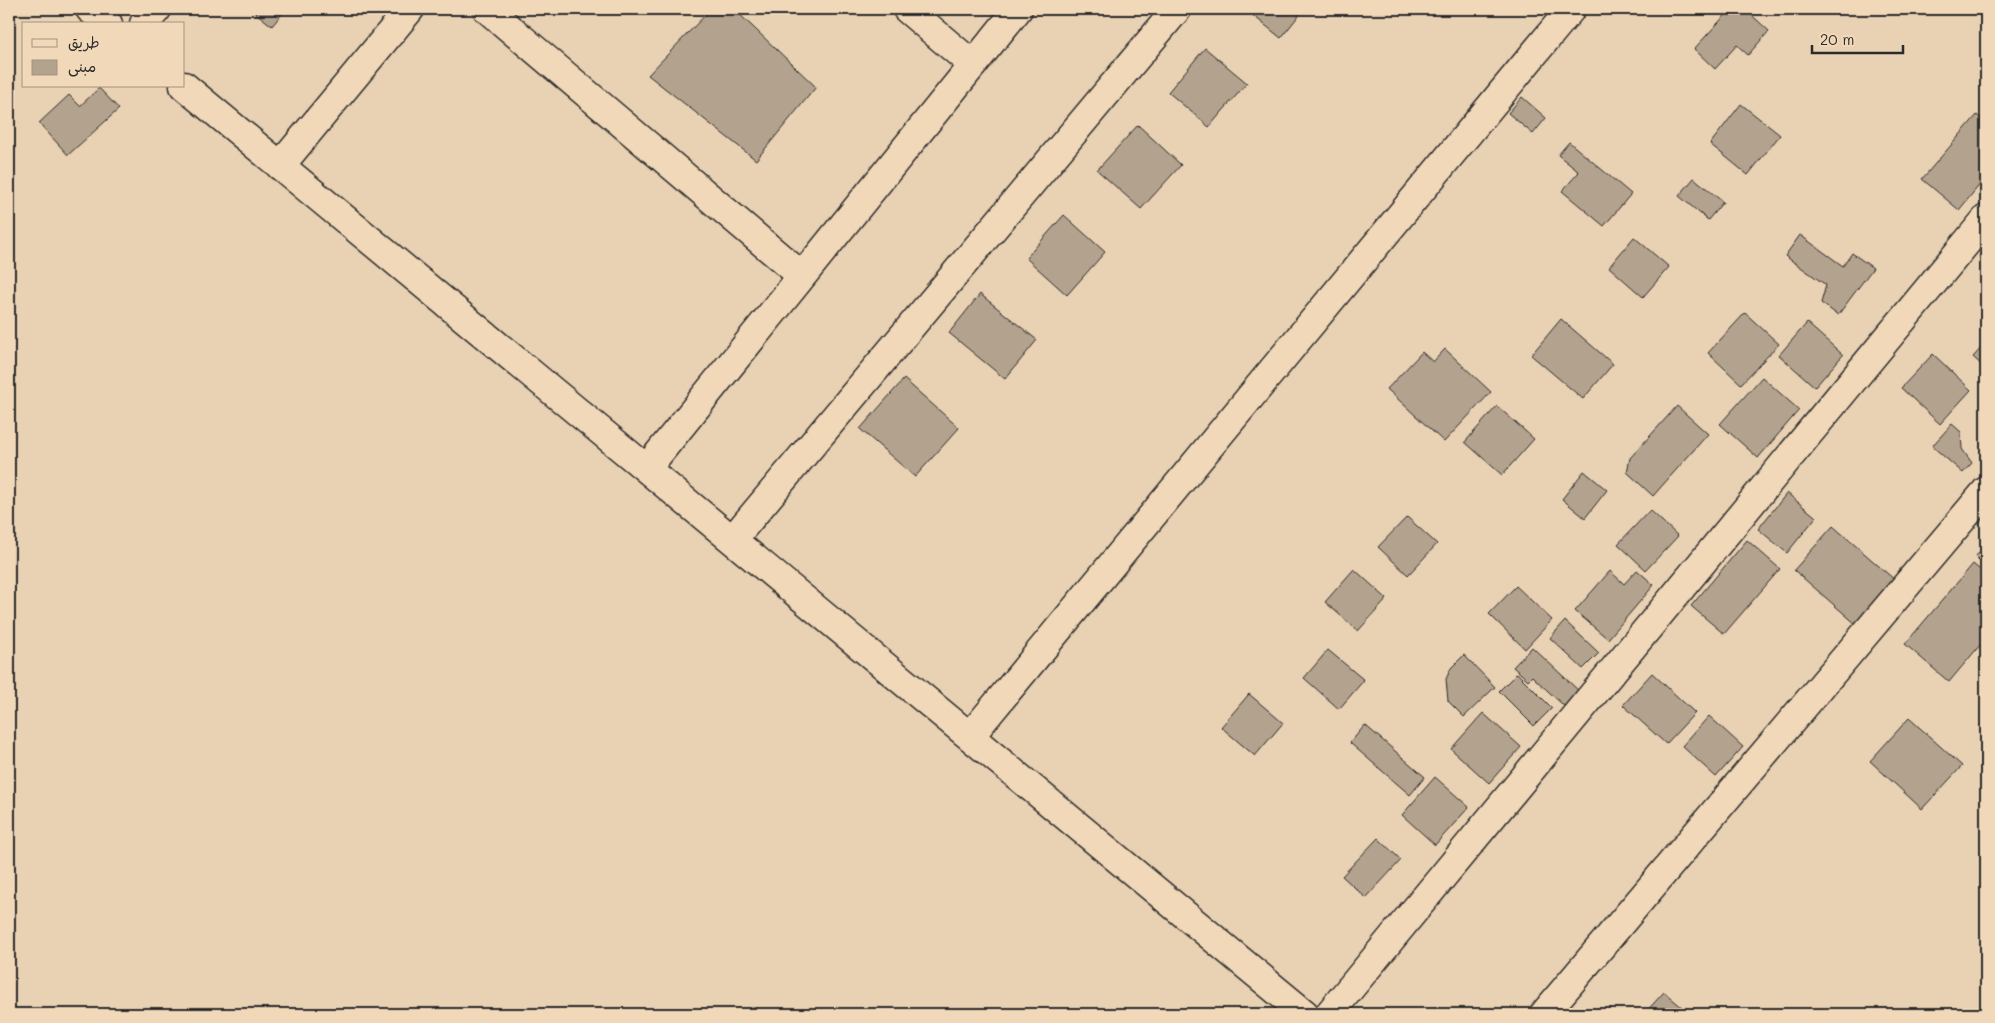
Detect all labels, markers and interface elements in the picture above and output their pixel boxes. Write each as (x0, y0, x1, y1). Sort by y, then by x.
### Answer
legend (22, 22, 185, 88)
scale bar (1812, 22, 1904, 54)
text: 20 m (1820, 29, 1854, 49)
text: طريق (68, 32, 100, 52)
text: مبنى (68, 56, 96, 77)

